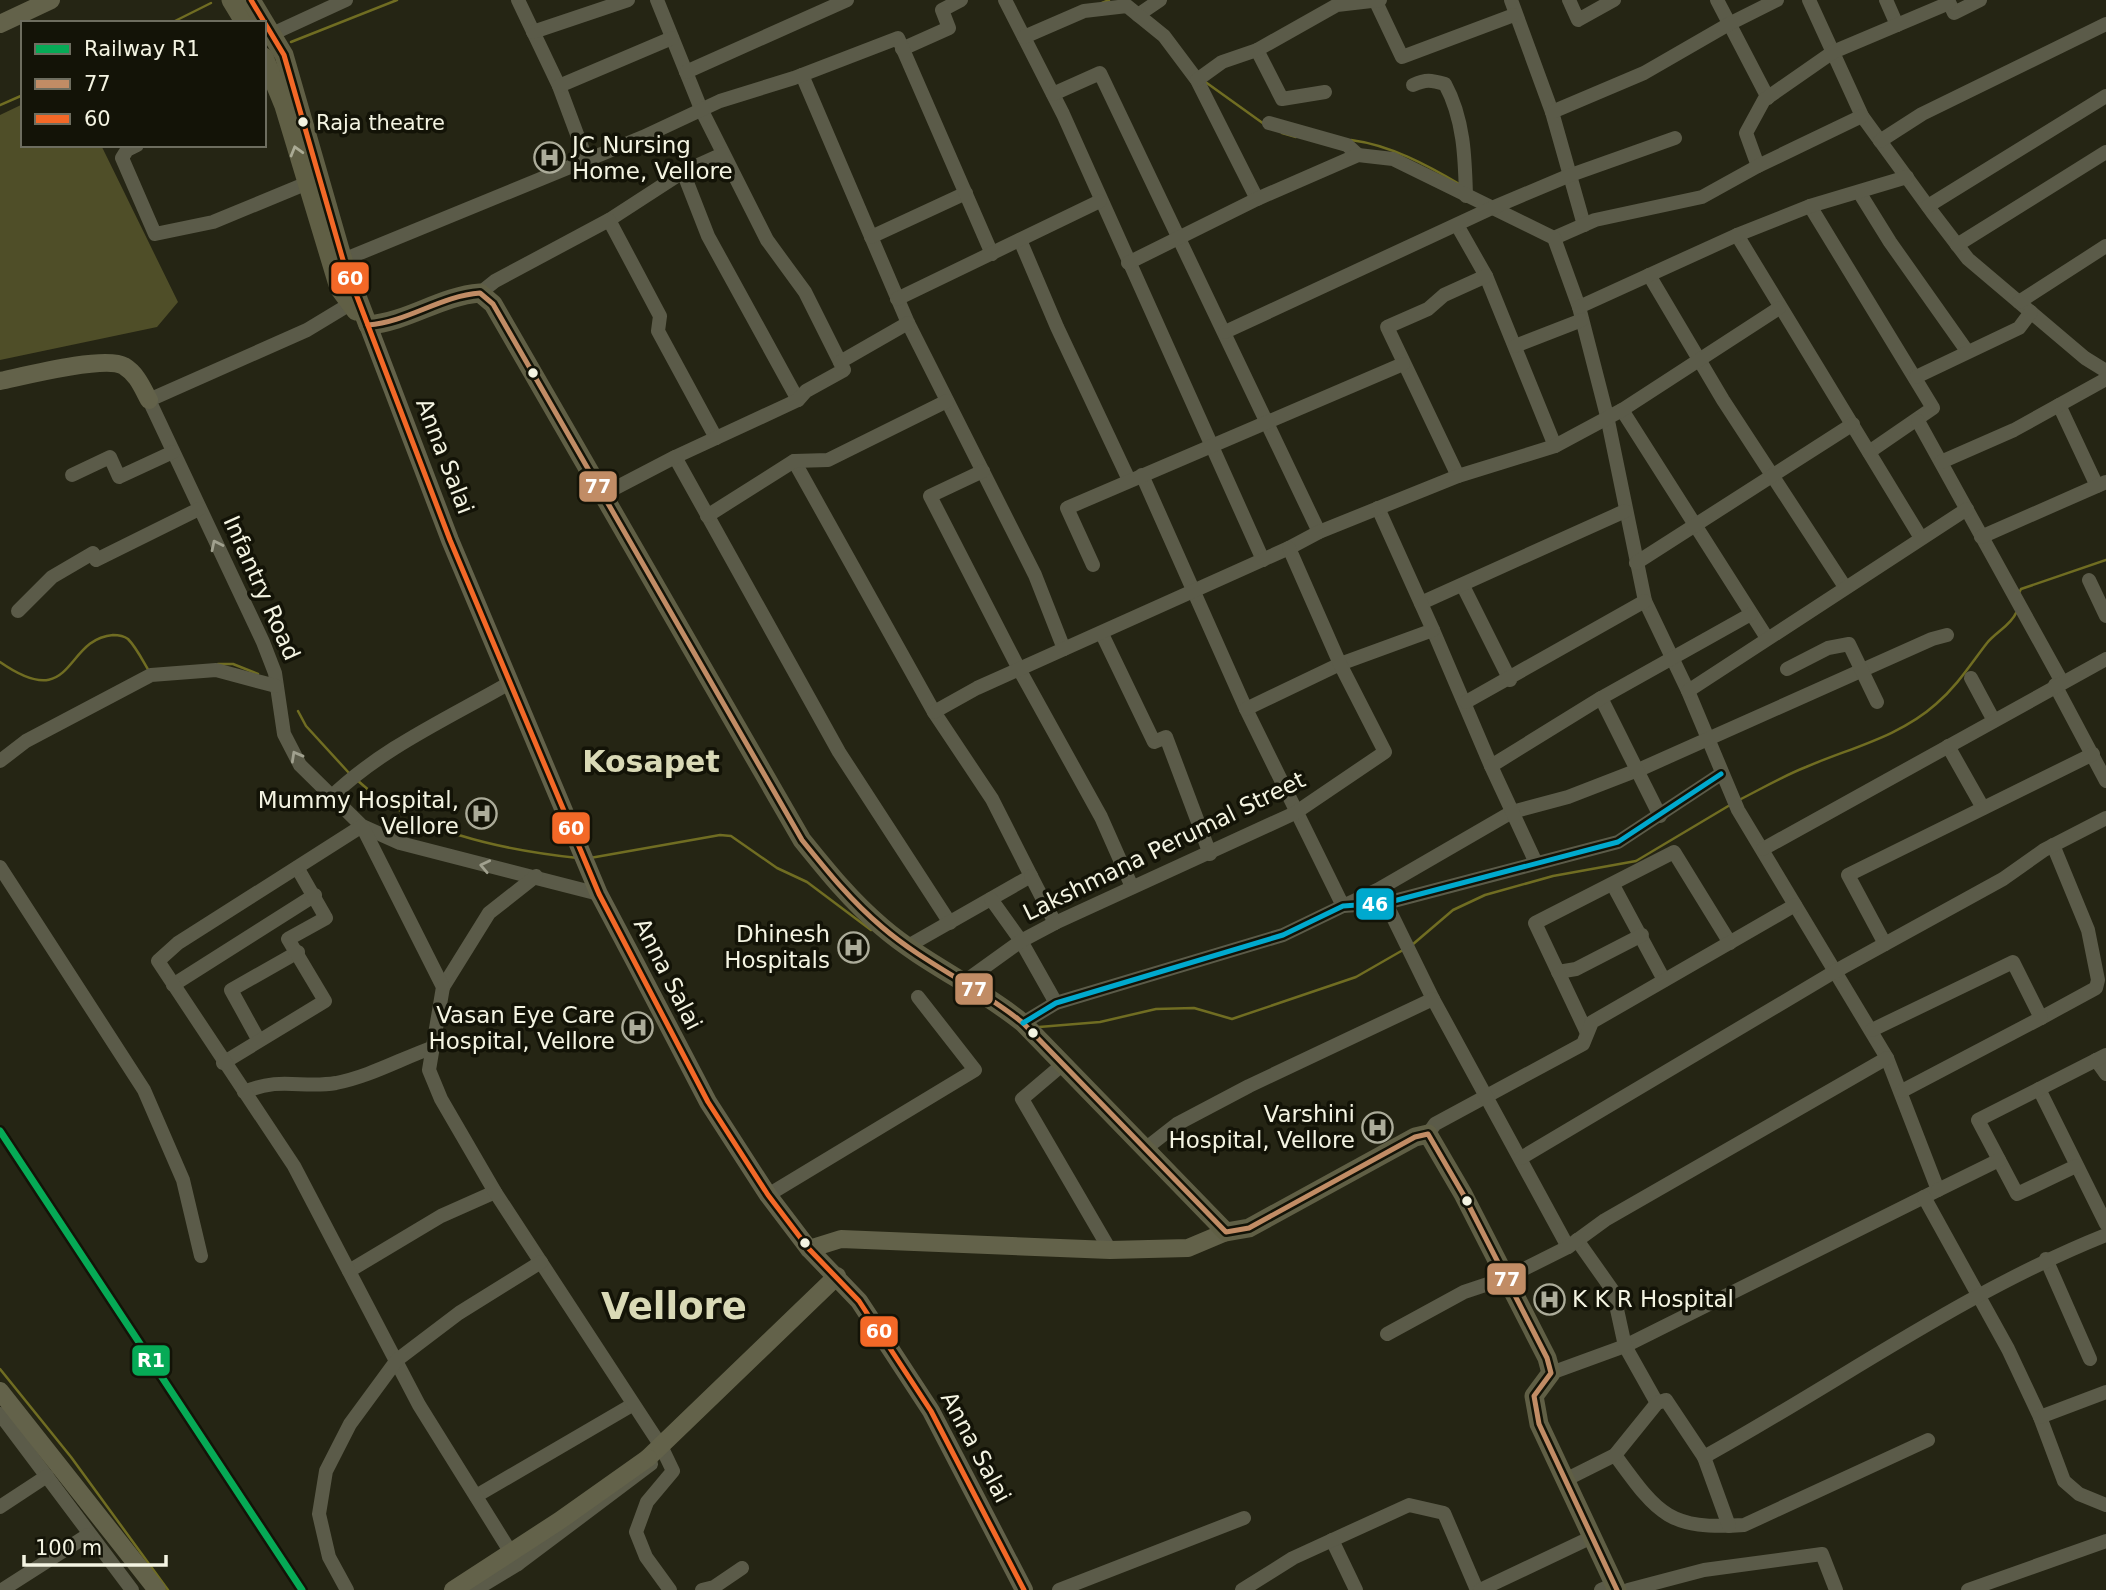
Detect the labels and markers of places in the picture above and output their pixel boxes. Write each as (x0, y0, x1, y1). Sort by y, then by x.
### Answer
place label: Raja theatre (316, 111, 445, 135)
marker: Raja theatre (296, 115, 310, 129)
place label: JC Nursing Home, Vellore (570, 132, 733, 184)
hospital icon: JC Nursing Home, Vellore (532, 141, 566, 175)
unlabelled marker (526, 366, 540, 380)
place label: Mummy Hospital, Vellore (258, 787, 459, 839)
hospital icon: Mummy Hospital, Vellore (465, 796, 499, 830)
place label: Dhinesh Hospitals (724, 921, 830, 973)
hospital icon: Dhinesh Hospitals (836, 930, 870, 964)
place label: Vasan Eye Care Hospital, Vellore (428, 1002, 615, 1054)
hospital icon: Vasan Eye Care Hospital, Vellore (621, 1011, 655, 1045)
unlabelled marker (1026, 1026, 1040, 1040)
place label: Varshini Hospital, Vellore (1168, 1101, 1355, 1153)
hospital icon: Varshini Hospital, Vellore (1361, 1110, 1395, 1144)
unlabelled marker (1460, 1194, 1474, 1208)
unlabelled marker (798, 1236, 812, 1250)
hospital icon: K K R Hospital (1532, 1282, 1566, 1316)
place label: K K R Hospital (1572, 1286, 1734, 1312)

